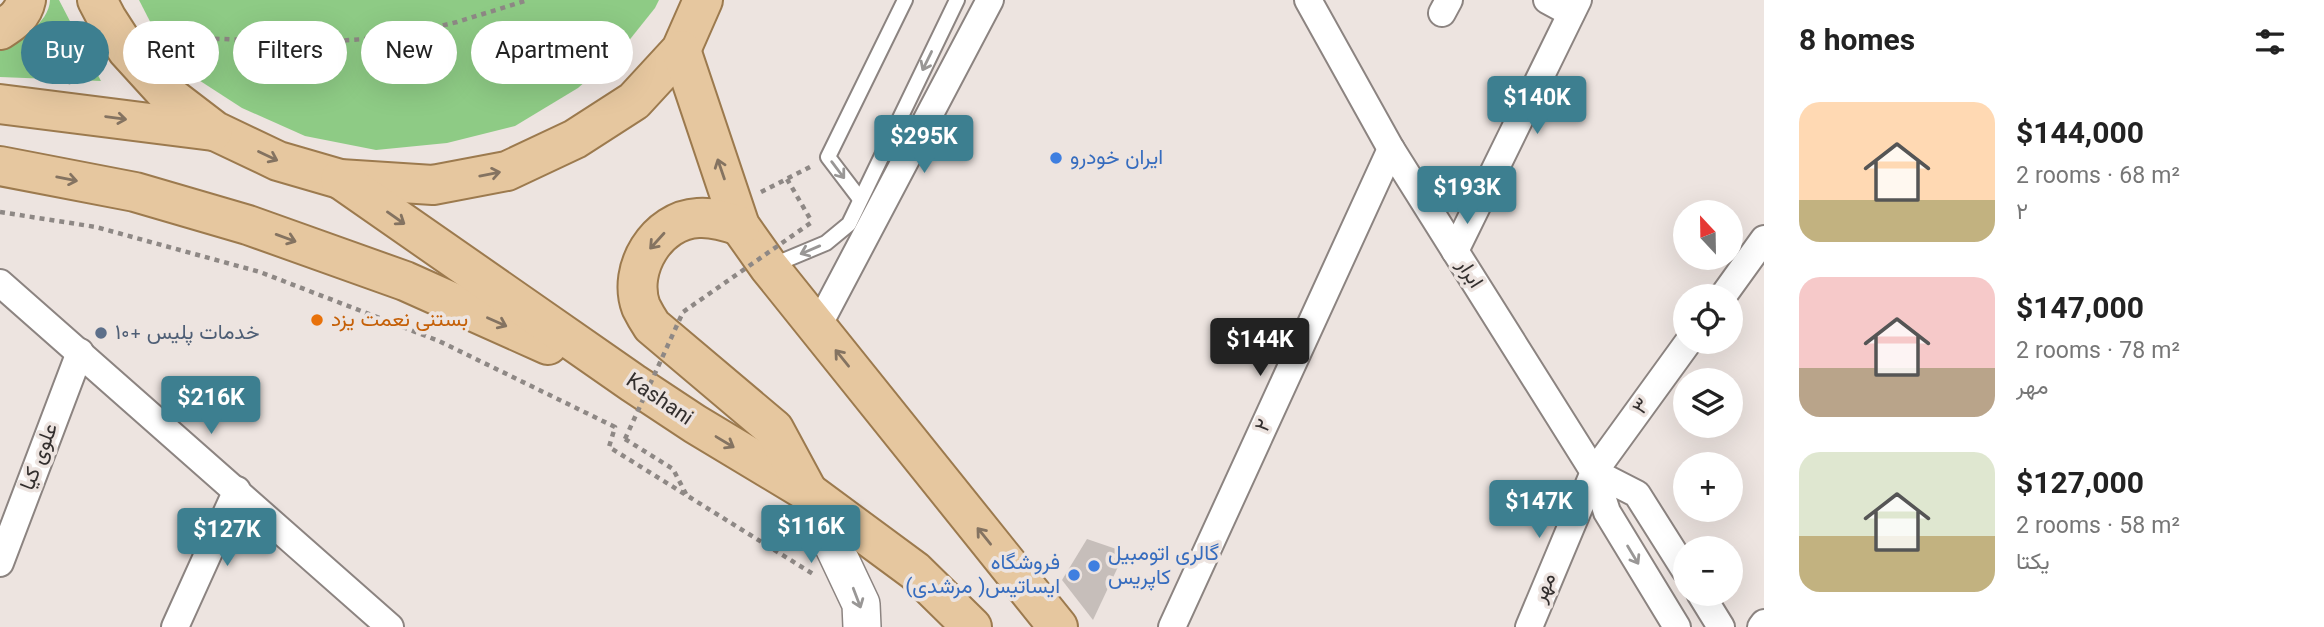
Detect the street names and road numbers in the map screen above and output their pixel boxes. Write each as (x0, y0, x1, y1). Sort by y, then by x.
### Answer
street label: ابرار (1447, 252, 1491, 295)
street label: Kashani (619, 365, 699, 435)
street label: ۳ (1625, 392, 1659, 422)
street label: ۲ (1247, 414, 1281, 438)
street label: علوی کیا (12, 418, 68, 496)
street label: مهر (1524, 568, 1566, 609)

